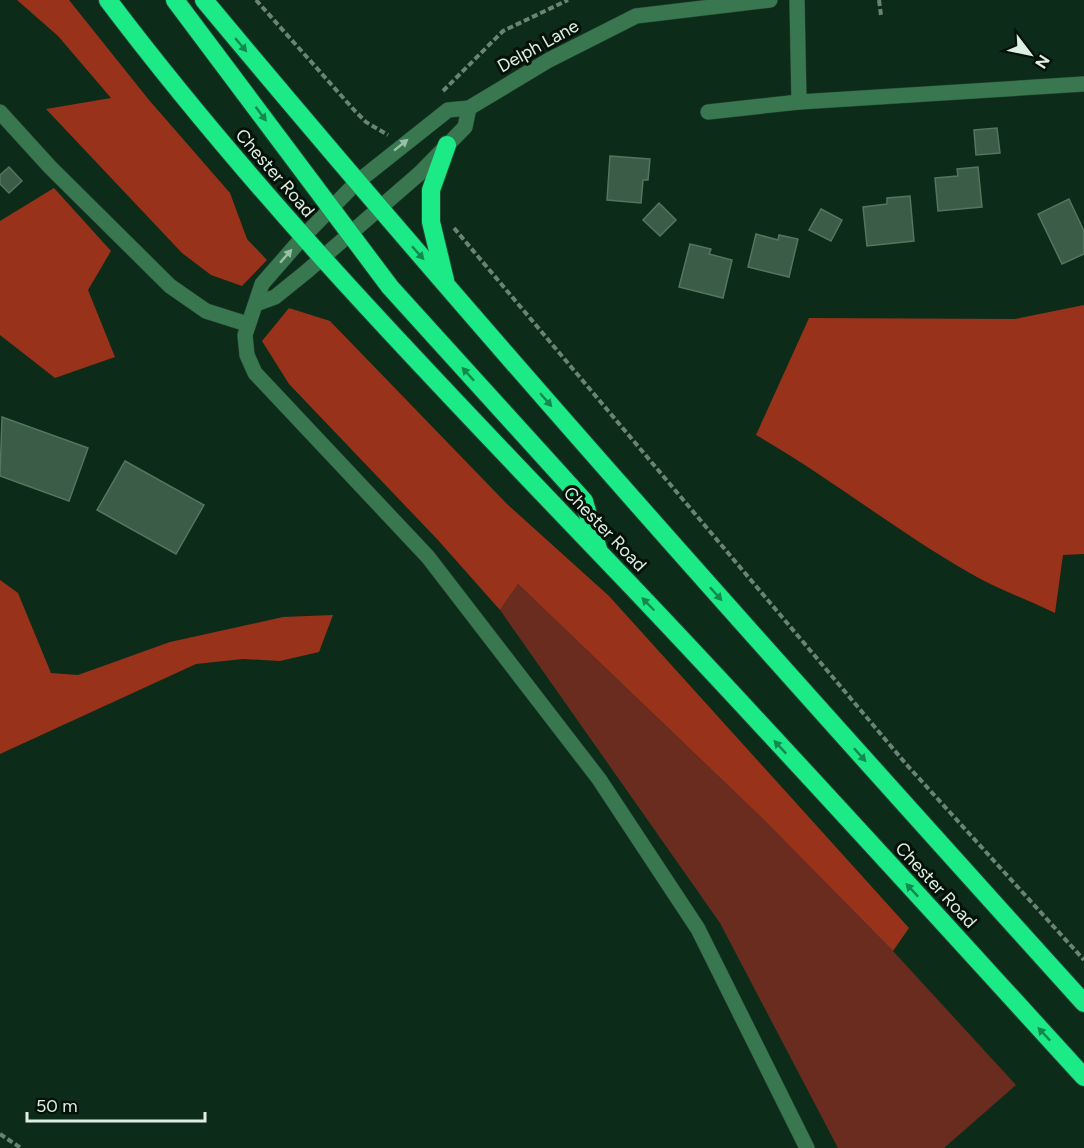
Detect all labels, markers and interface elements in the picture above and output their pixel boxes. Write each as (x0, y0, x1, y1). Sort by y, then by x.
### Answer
street label: Delph Lane (493, 15, 583, 77)
north arrow (1000, 24, 1060, 84)
one-way arrow (234, 37, 247, 52)
text: N (1031, 51, 1054, 72)
one-way arrow (254, 106, 266, 121)
street label: Chester Road (231, 124, 319, 222)
one-way arrow (393, 139, 409, 152)
one-way arrow (411, 245, 425, 260)
one-way arrow (280, 248, 293, 264)
one-way arrow (461, 366, 475, 381)
one-way arrow (539, 392, 552, 407)
street label: Chester Road (559, 482, 651, 576)
one-way arrow (709, 586, 722, 601)
one-way arrow (641, 596, 655, 611)
one-way arrow (773, 739, 787, 754)
one-way arrow (853, 747, 867, 762)
street label: Chester Road (891, 837, 981, 933)
one-way arrow (906, 883, 919, 898)
one-way arrow (1037, 1026, 1051, 1041)
scale bar (27, 1085, 206, 1123)
text: 50 m (36, 1095, 78, 1117)

